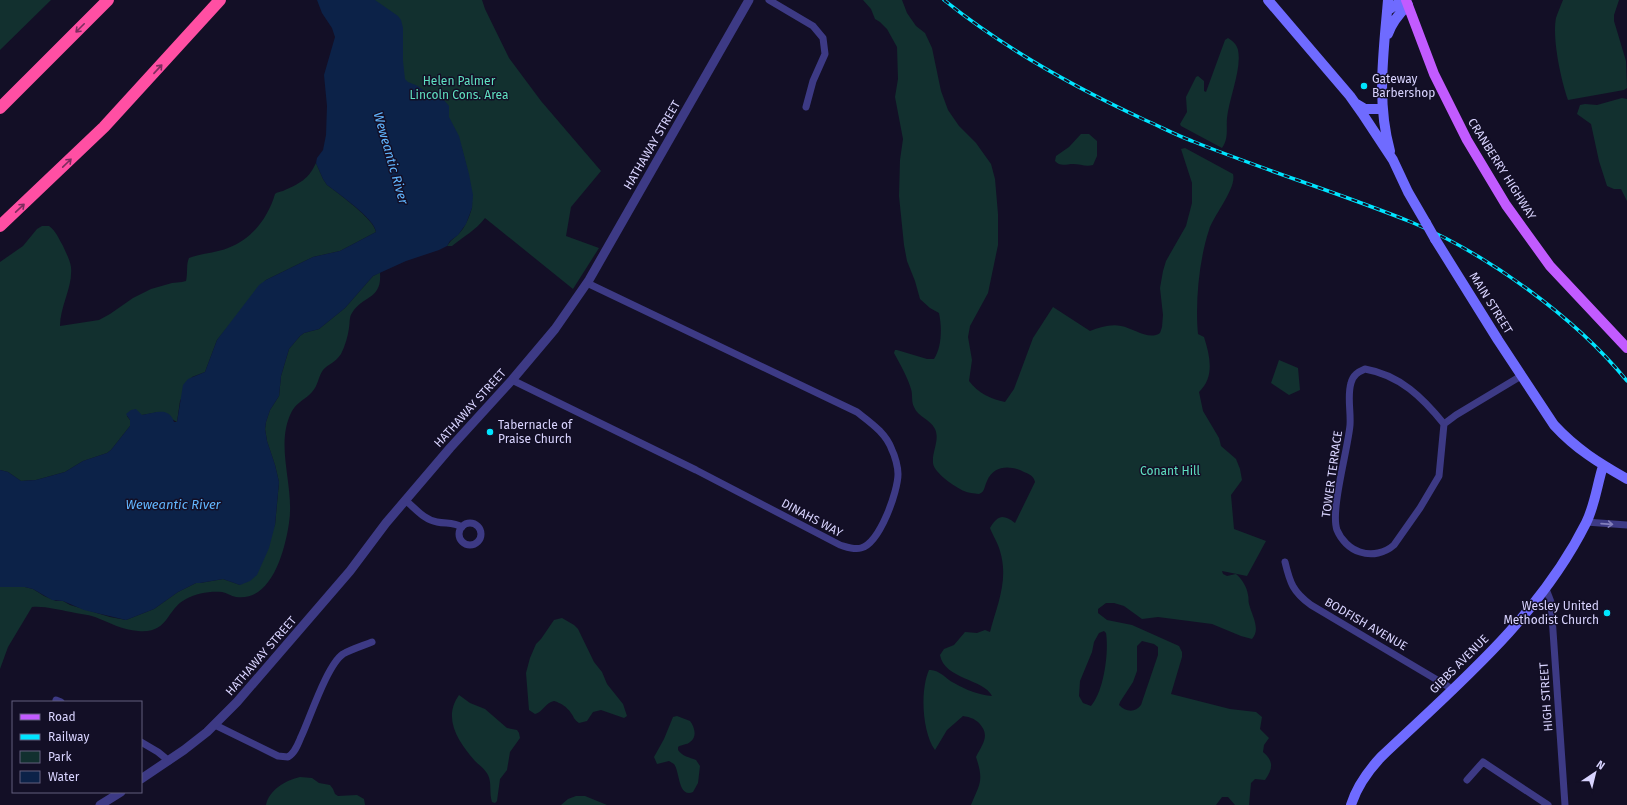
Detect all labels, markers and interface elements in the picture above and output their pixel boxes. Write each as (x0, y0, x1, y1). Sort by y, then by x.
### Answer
one-way arrow (76, 23, 85, 33)
one-way arrow (153, 64, 162, 75)
place label: Gateway Barbershop (1372, 72, 1435, 100)
park label: Helen Palmer Lincoln Cons. Area (410, 74, 508, 102)
marker: Gateway Barbershop (1359, 81, 1369, 91)
street label: HATHAWAY STREET (621, 97, 684, 192)
water label: Weweantic River (371, 110, 412, 207)
street label: CRANBERRY HIGHWAY (1465, 116, 1539, 223)
one-way arrow (62, 158, 72, 168)
one-way arrow (14, 204, 24, 213)
street label: MAIN STREET (1467, 270, 1516, 337)
street label: HATHAWAY STREET (431, 365, 509, 450)
place label: Tabernacle of Praise Church (498, 418, 573, 446)
marker: Tabernacle of Praise Church (485, 427, 495, 437)
street label: TOWER TERRACE (1319, 430, 1345, 518)
park label: Conant Hill (1140, 464, 1201, 478)
street label: DINAHS WAY (779, 496, 845, 540)
water label: Weweantic River (125, 497, 222, 512)
one-way arrow (1600, 520, 1613, 527)
street label: BODFISH AVENUE (1322, 595, 1410, 653)
place label: Wesley United Methodist Church (1503, 599, 1599, 627)
marker: Wesley United Methodist Church (1602, 608, 1612, 618)
street label: HATHAWAY STREET (223, 613, 300, 698)
street label: GIBBS AVENUE (1427, 632, 1491, 696)
street label: HIGH STREET (1537, 661, 1555, 732)
legend (12, 701, 142, 793)
text: Road (48, 710, 76, 724)
text: Railway (48, 730, 89, 744)
text: Park (48, 750, 72, 764)
north arrow (1575, 753, 1615, 793)
text: N (1594, 758, 1607, 773)
text: Water (48, 770, 80, 784)

